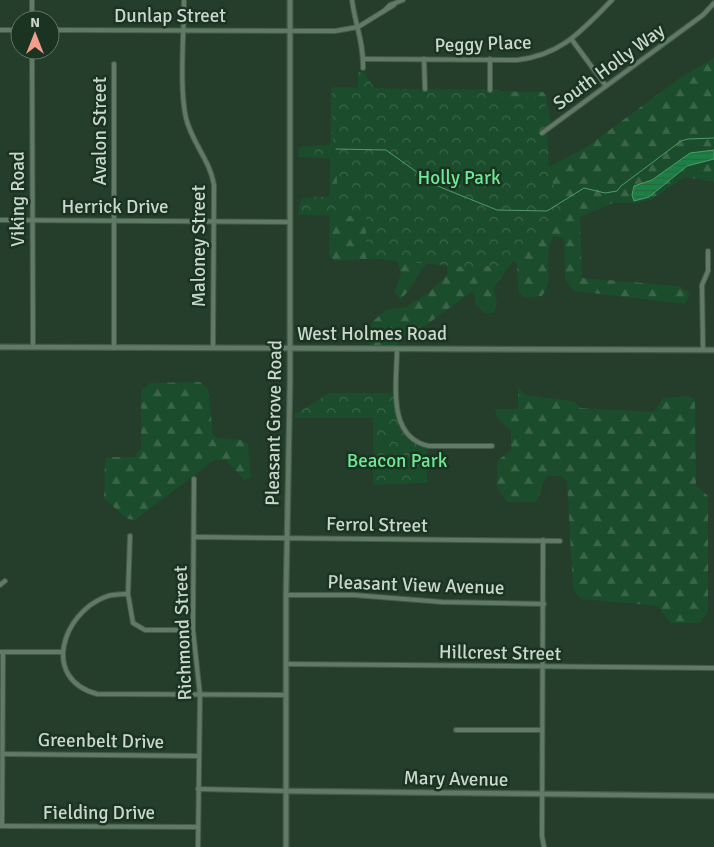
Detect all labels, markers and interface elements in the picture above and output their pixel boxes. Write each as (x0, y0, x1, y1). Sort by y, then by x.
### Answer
street label: Dunlap Street (114, 4, 226, 28)
north arrow (10, 10, 60, 60)
text: N (30, 14, 40, 31)
street label: South Holly Way (548, 18, 670, 116)
street label: Peggy Place (434, 30, 532, 58)
street label: Avalon Street (88, 76, 112, 185)
street label: Viking Road (6, 151, 30, 247)
park label: Holly Park (418, 166, 501, 190)
street label: Maloney Street (187, 184, 211, 307)
street label: Herrick Drive (62, 195, 168, 219)
street label: West Holmes Road (297, 322, 447, 346)
street label: Pleasant Grove Road (261, 340, 287, 506)
park label: Beacon Park (347, 449, 448, 473)
street label: Ferrol Street (326, 512, 428, 538)
street label: Richmond Street (169, 565, 197, 701)
street label: Pleasant View Avenue (327, 570, 505, 600)
street label: Hillcrest Street (439, 640, 562, 666)
street label: Greenbelt Drive (38, 728, 164, 754)
street label: Mary Avenue (403, 766, 509, 792)
street label: Fielding Drive (43, 801, 155, 825)

